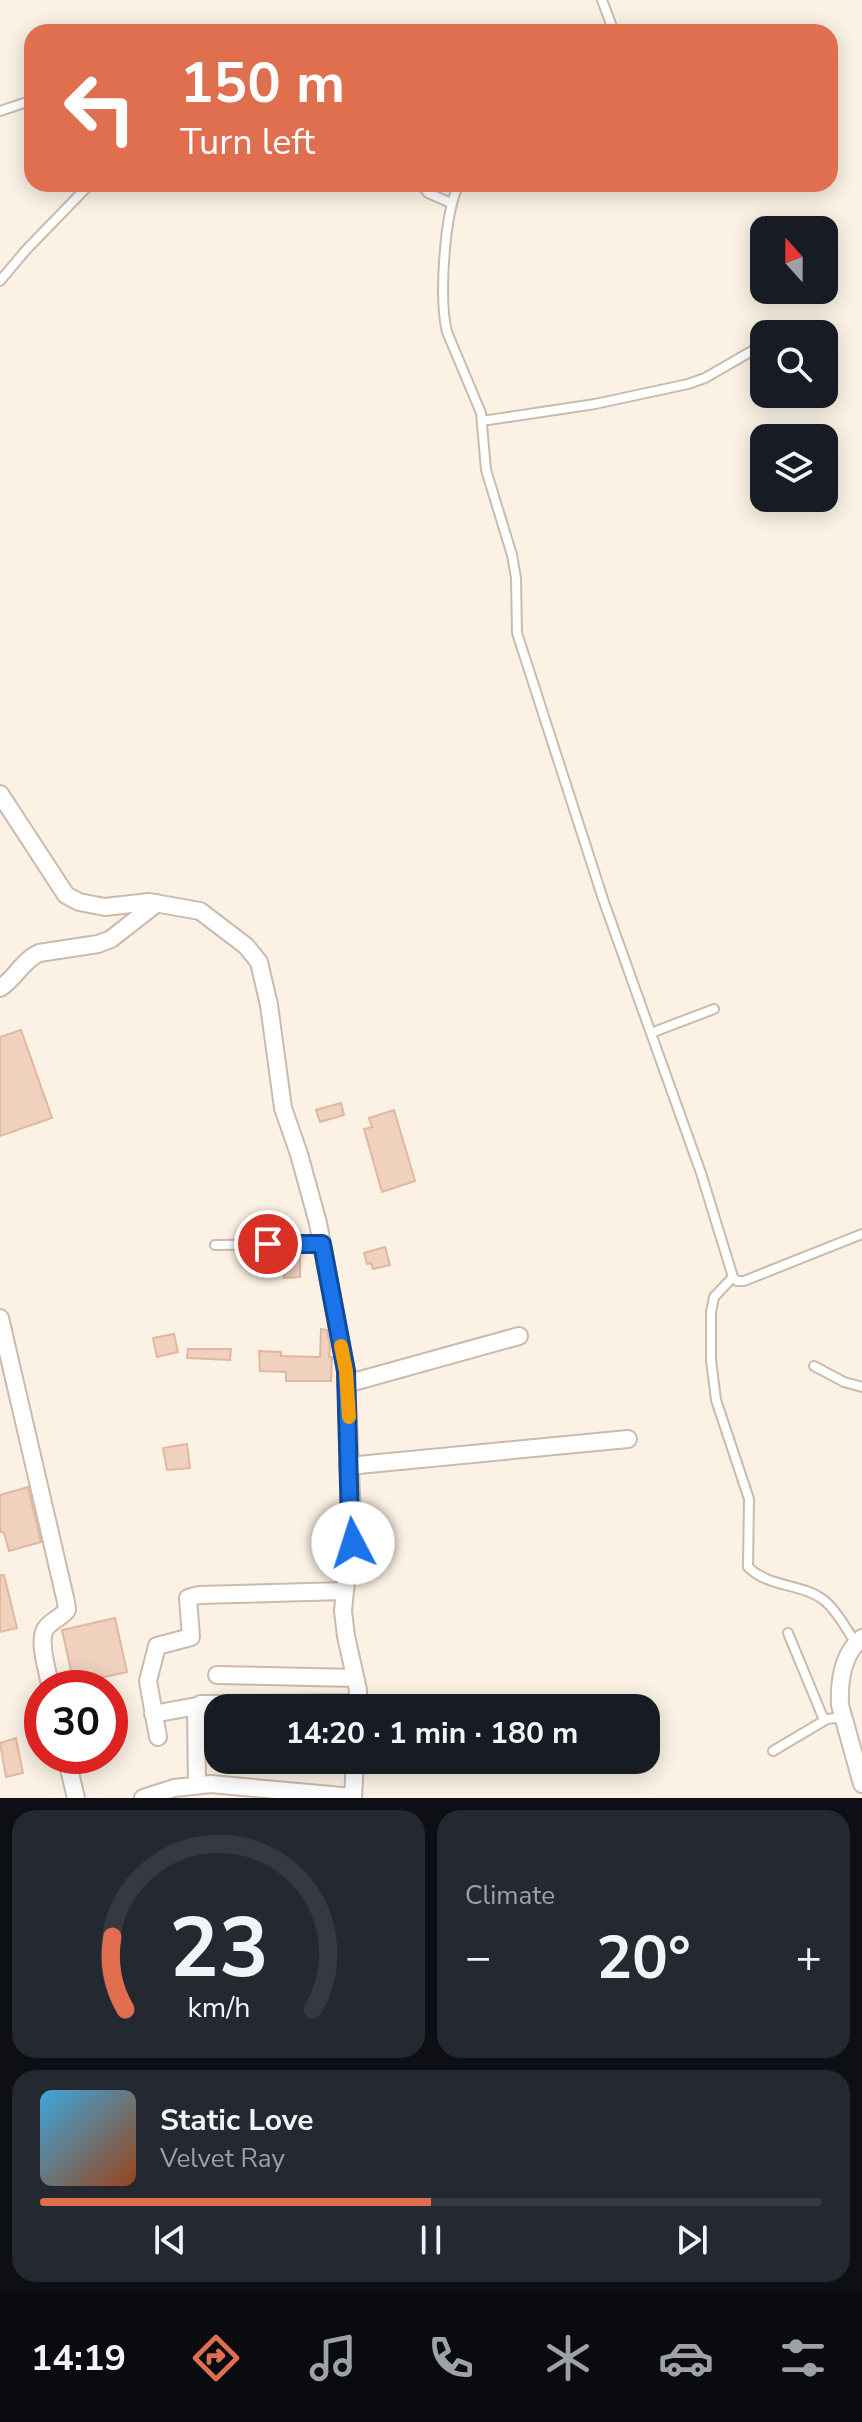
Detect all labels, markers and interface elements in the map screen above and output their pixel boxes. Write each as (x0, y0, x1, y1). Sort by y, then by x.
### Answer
text: 150 m (180, 45, 345, 122)
icon: left (48, 56, 152, 160)
text: Turn left (180, 118, 315, 167)
north arrow (750, 216, 838, 304)
map controls (750, 216, 838, 512)
button: search (750, 320, 838, 408)
button: layers (750, 424, 838, 512)
pin (234, 1210, 302, 1278)
icon: arrive (246, 1222, 290, 1266)
position arrow (311, 1501, 395, 1585)
speed limit sign: 30 (24, 1670, 128, 1774)
text: 14:20 · 1 min · 180 m (286, 1713, 578, 1754)
text: Climate (465, 1878, 555, 1913)
text: 23 (169, 1892, 268, 2005)
text: 20° (596, 1917, 691, 1999)
text: − (465, 1928, 491, 1988)
text: + (796, 1928, 822, 1988)
text: km/h (187, 1988, 250, 2027)
text: Static Love (160, 2100, 314, 2141)
text: Velvet Ray (160, 2141, 285, 2176)
icon: previous (148, 2218, 192, 2262)
icon: pause (409, 2218, 453, 2262)
icon: next (670, 2218, 714, 2262)
icon: directions (188, 2330, 244, 2386)
icon: music (305, 2330, 361, 2386)
icon: phone (423, 2330, 479, 2386)
icon: climate (540, 2330, 596, 2386)
icon: car (658, 2330, 714, 2386)
icon: filters (775, 2330, 831, 2386)
text: 14:19 (31, 2334, 126, 2383)

